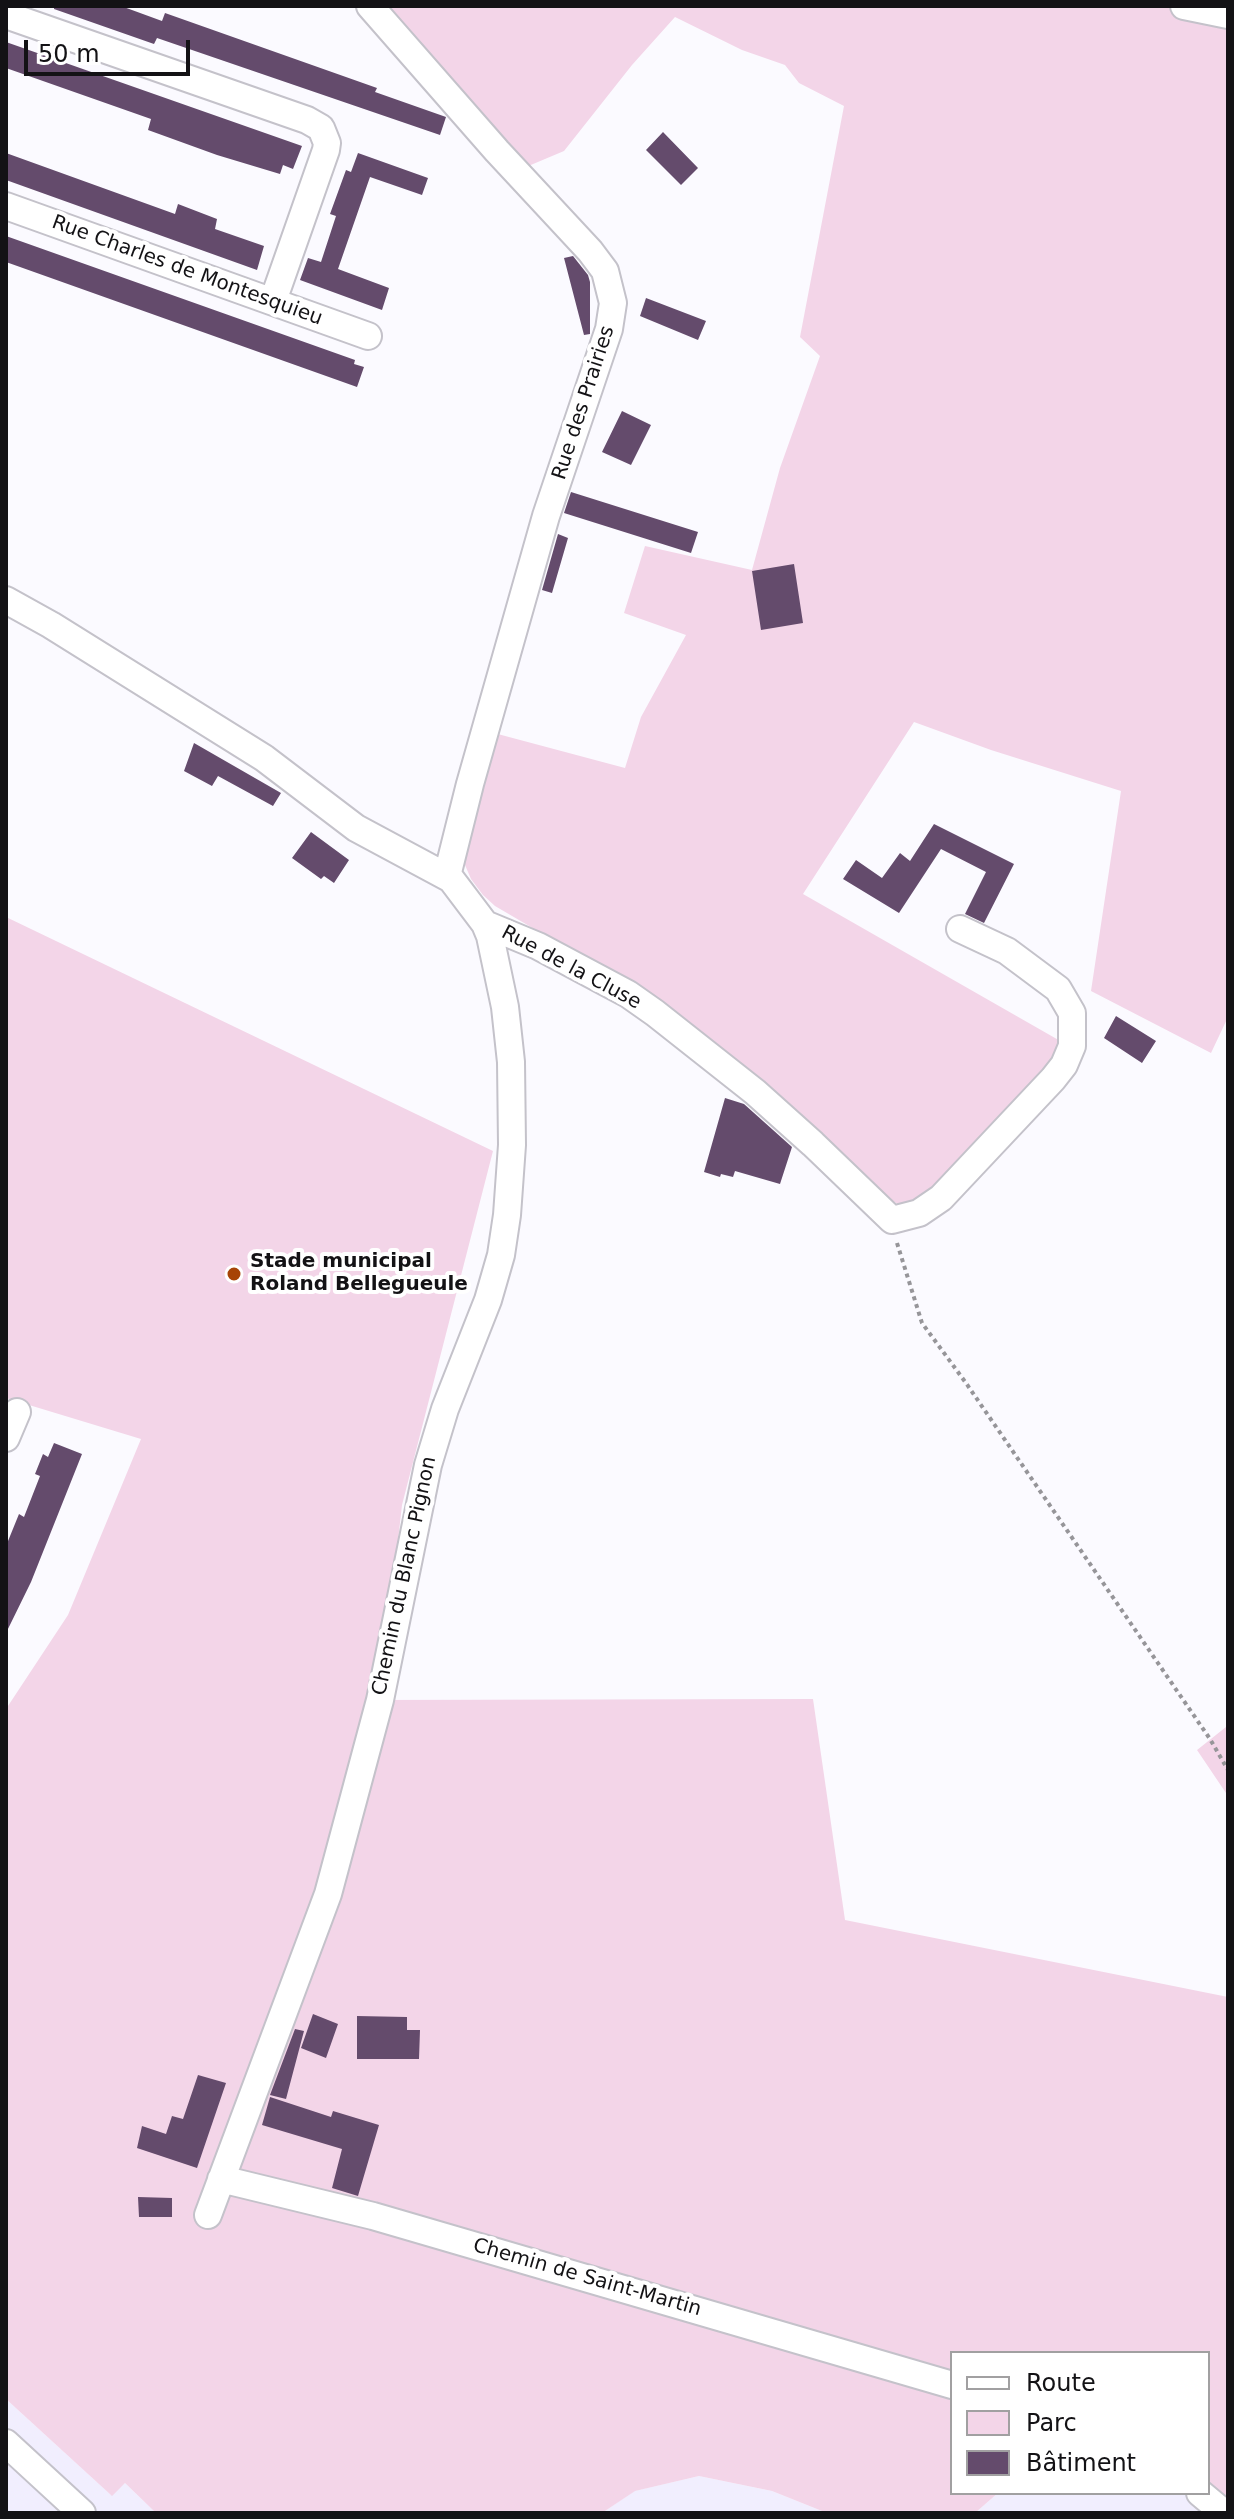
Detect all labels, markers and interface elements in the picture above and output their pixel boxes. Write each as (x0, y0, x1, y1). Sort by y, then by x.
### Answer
scale bar (28, 24, 194, 74)
text: 50 m (38, 40, 100, 68)
street label: Rue Charles de Montesquieu (48, 211, 326, 331)
street label: Rue des Prairies (548, 323, 620, 483)
street label: Rue de la Cluse (497, 921, 645, 1015)
place label: Stade municipal Roland Bellegueule (250, 1250, 468, 1297)
marker: Stade municipal Roland Bellegueule (225, 1265, 243, 1283)
street label: Chemin du Blanc Pignon (368, 1454, 442, 1698)
street label: Chemin de Saint-Martin (470, 2234, 704, 2322)
legend (950, 2351, 1210, 2495)
text: Route (1026, 2369, 1096, 2397)
text: Parc (1026, 2409, 1077, 2437)
text: Bâtiment (1026, 2449, 1136, 2477)

